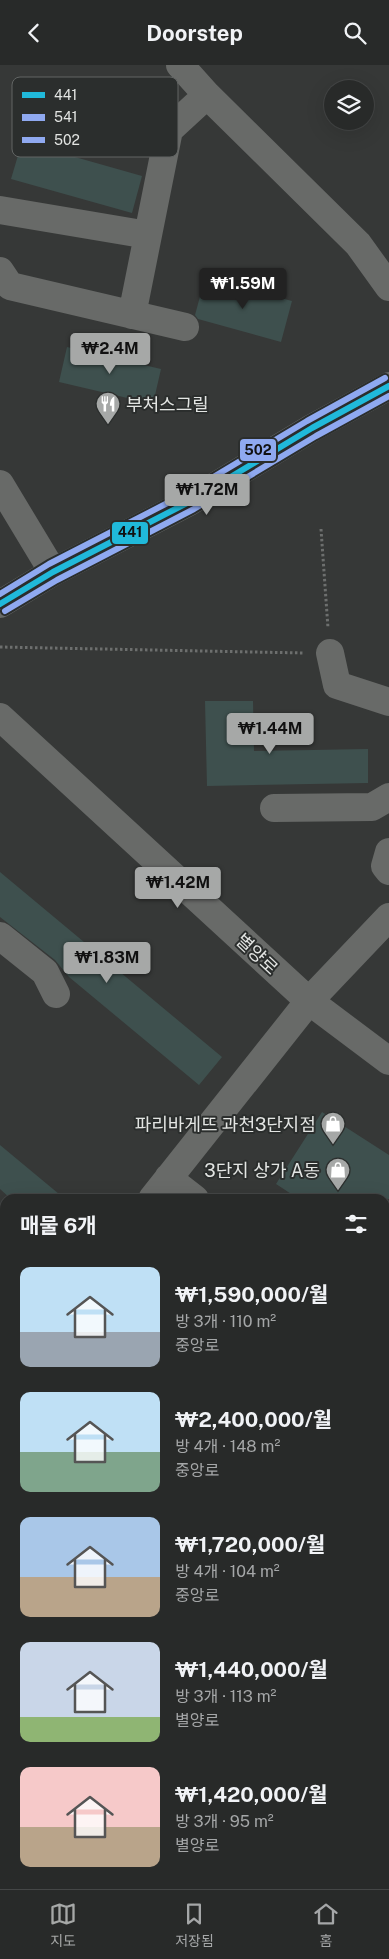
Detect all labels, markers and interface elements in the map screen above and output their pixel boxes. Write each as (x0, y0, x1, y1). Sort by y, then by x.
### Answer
icon: back (20, 19, 48, 47)
icon: search (341, 19, 369, 47)
text: Doorstep (146, 20, 243, 46)
legend (12, 77, 178, 157)
map controls (324, 80, 374, 130)
button: layers (324, 80, 374, 130)
text: 441 (54, 87, 77, 103)
text: 541 (54, 109, 77, 125)
text: 502 (54, 132, 80, 148)
pin: ₩1.59M (202, 267, 284, 310)
text: ₩1.59M (210, 274, 276, 293)
pin: ₩2.4M (75, 333, 145, 375)
text: ₩2.4M (81, 339, 139, 358)
restaurant icon: 부처스그릴 (95, 391, 121, 425)
place label: 부처스그릴 (126, 394, 209, 415)
line badge: 502 (239, 438, 277, 462)
text: 502 (244, 442, 272, 458)
pin: ₩1.72M (166, 473, 248, 516)
text: ₩1.72M (176, 480, 238, 499)
line badge: 441 (111, 521, 149, 545)
text: 441 (118, 524, 142, 540)
pin: ₩1.44M (229, 713, 311, 755)
text: ₩1.44M (238, 719, 302, 738)
pin: ₩1.42M (137, 867, 219, 909)
text: ₩1.42M (146, 873, 210, 892)
street label: 별양로 (232, 929, 282, 979)
pin: ₩1.83M (66, 941, 148, 984)
text: ₩1.83M (74, 948, 140, 967)
shop icon: 파리바게뜨 과천3단지점 (320, 1111, 346, 1145)
place label: 파리바게뜨 과천3단지점 (135, 1114, 316, 1135)
shop icon: 3단지 상가 A동 (325, 1157, 351, 1191)
place label: 3단지 상가 A동 (204, 1160, 320, 1181)
icon: filters (342, 1210, 370, 1238)
text: 매물 6개 (20, 1213, 97, 1238)
text: ₩1,590,000/월 (175, 1282, 328, 1307)
icon: home (60, 1287, 120, 1347)
text: 방 3개 · 110 m² (175, 1312, 276, 1331)
text: 중앙로 (175, 1336, 219, 1355)
text: ₩2,400,000/월 (175, 1407, 332, 1432)
icon: home (60, 1412, 120, 1472)
text: 방 4개 · 148 m² (175, 1437, 280, 1456)
text: 중앙로 (175, 1461, 219, 1480)
text: ₩1,720,000/월 (175, 1532, 325, 1557)
icon: home (60, 1537, 120, 1597)
text: 방 4개 · 104 m² (175, 1562, 280, 1581)
text: 중앙로 (175, 1586, 219, 1605)
text: ₩1,440,000/월 (175, 1657, 328, 1682)
icon: home (60, 1662, 120, 1722)
text: 방 3개 · 113 m² (175, 1687, 276, 1706)
text: 별양로 (175, 1711, 219, 1730)
text: ₩1,420,000/월 (175, 1782, 327, 1807)
icon: home (60, 1787, 120, 1847)
text: 방 3개 · 95 m² (175, 1812, 274, 1831)
text: 별양로 (175, 1836, 219, 1855)
tab: 지도 (49, 1900, 77, 1950)
tab: 저장됨 (175, 1900, 214, 1950)
tab: 홈 (312, 1900, 340, 1950)

